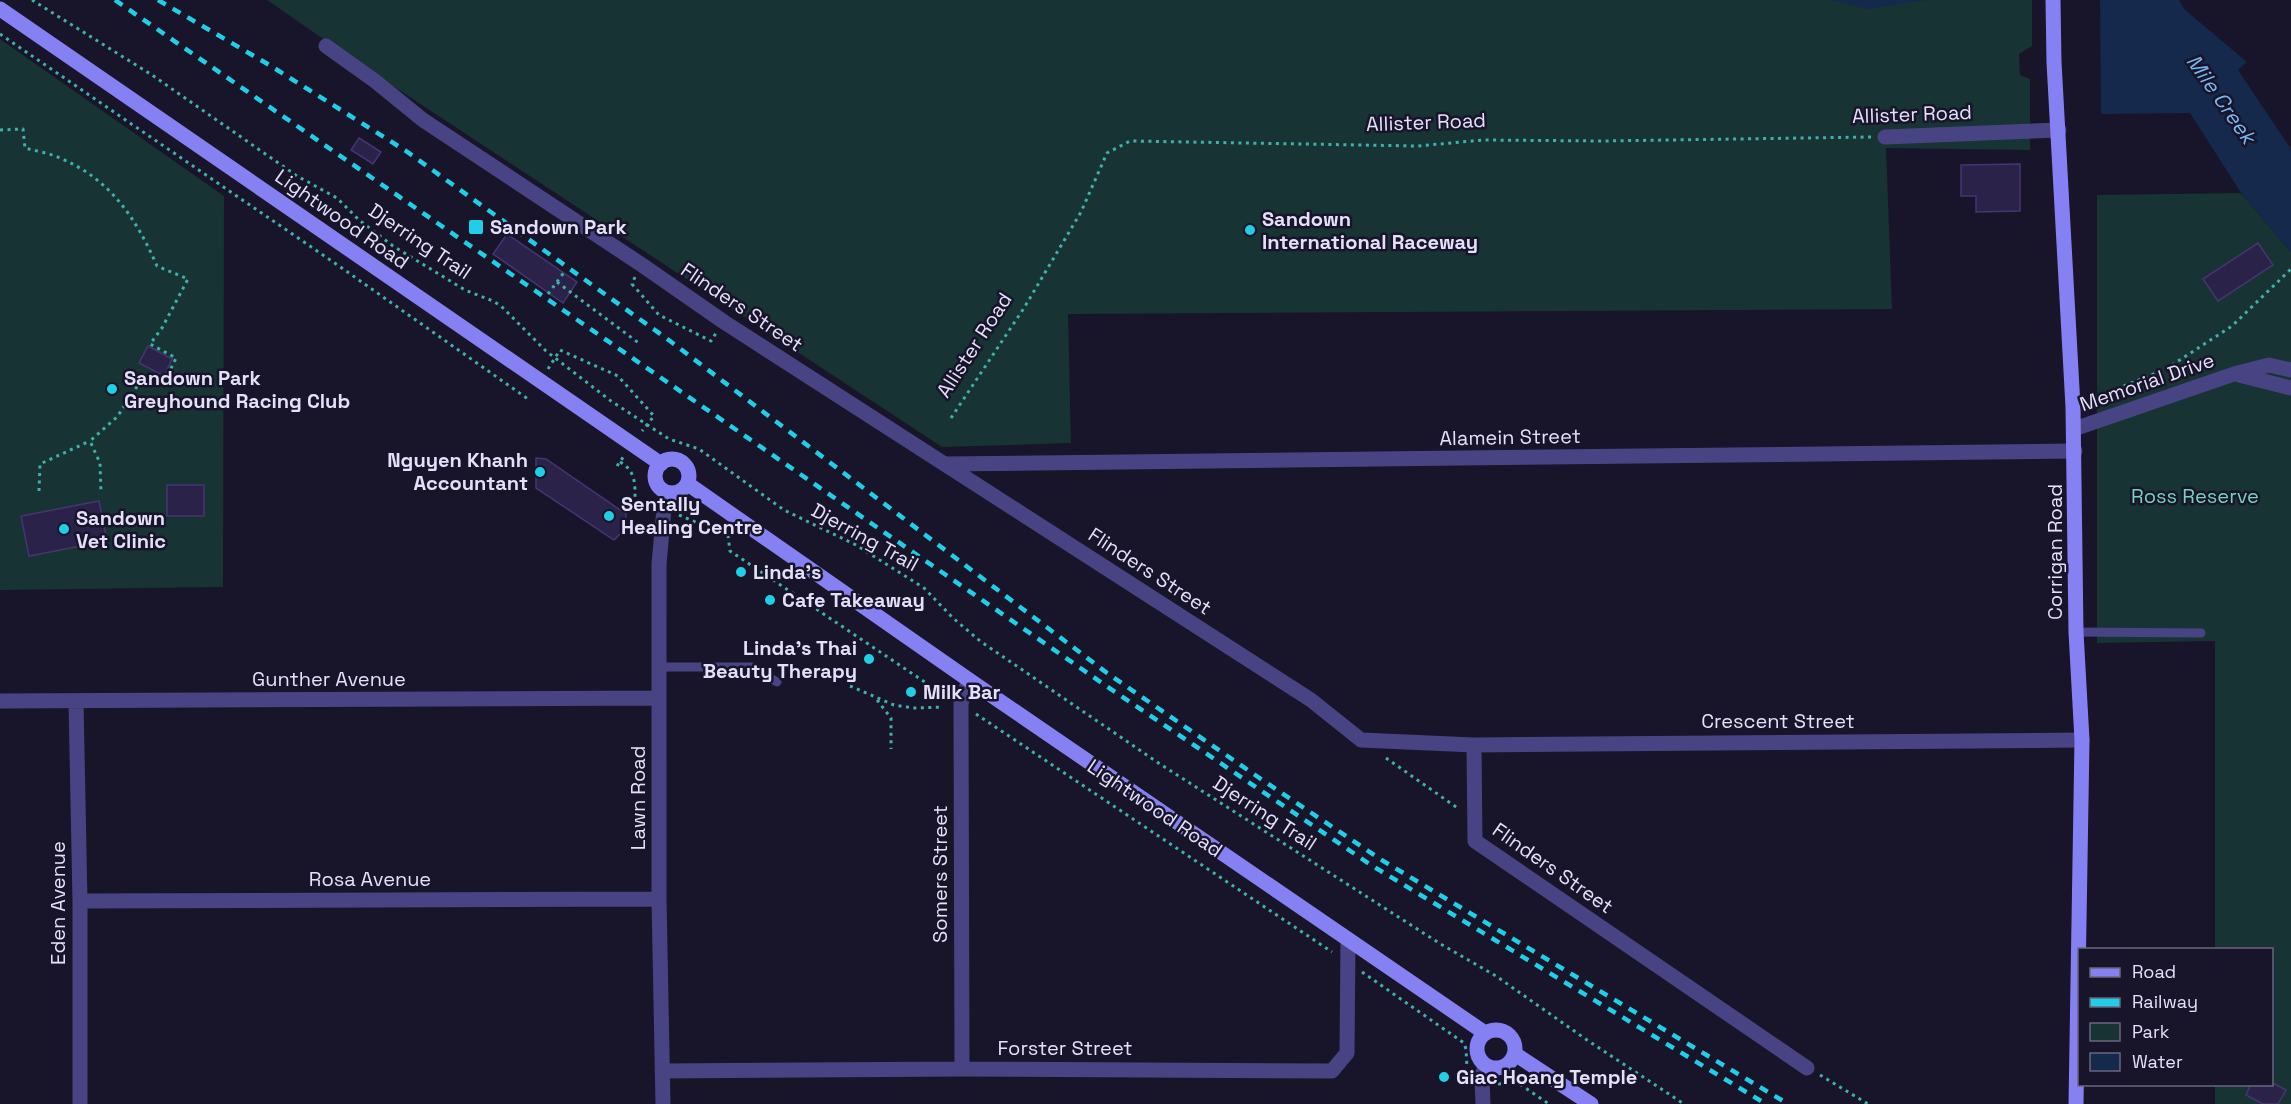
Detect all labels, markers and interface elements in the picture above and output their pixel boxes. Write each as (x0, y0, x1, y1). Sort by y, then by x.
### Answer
water label: Mile Creek (2181, 49, 2264, 151)
street label: Allister Road (1852, 99, 1972, 129)
street label: Allister Road (1366, 107, 1486, 137)
street label: Lightwood Road (270, 163, 414, 275)
street label: Djerring Trail (364, 197, 476, 285)
place label: Sandown International Raceway (1262, 206, 1478, 255)
place label: Sandown Park (490, 214, 627, 240)
marker: Sandown Park (467, 218, 485, 236)
marker: Sandown International Raceway (1243, 223, 1257, 237)
street label: Flinders Street (676, 257, 808, 357)
street label: Allister Road (930, 288, 1018, 402)
street label: Memorial Drive (2076, 347, 2218, 417)
place label: Sandown Park Greyhound Racing Club (124, 365, 350, 414)
marker: Sandown Park Greyhound Racing Club (105, 382, 119, 396)
street label: Alamein Street (1439, 423, 1581, 451)
place label: Nguyen Khanh Accountant (387, 447, 528, 496)
marker: Nguyen Khanh Accountant (533, 465, 547, 479)
park label: Ross Reserve (2131, 483, 2259, 509)
street label: Corrigan Road (2042, 484, 2068, 620)
place label: Sentally Healing Centre (621, 491, 763, 540)
street label: Djerring Trail (807, 497, 923, 577)
place label: Sandown Vet Clinic (76, 505, 166, 554)
marker: Sentally Healing Centre (602, 509, 616, 523)
marker: Sandown Vet Clinic (57, 522, 71, 536)
street label: Flinders Street (1083, 522, 1217, 620)
place label: Linda's (753, 559, 821, 585)
marker: Linda's (734, 565, 748, 579)
place label: Cafe Takeaway (782, 587, 925, 613)
marker: Cafe Takeaway (763, 593, 777, 607)
place label: Linda's Thai Beauty Therapy (703, 635, 857, 684)
marker: Linda's Thai Beauty Therapy (862, 652, 876, 666)
street label: Gunther Avenue (252, 666, 406, 692)
place label: Milk Bar (923, 679, 1000, 705)
marker: Milk Bar (904, 685, 918, 699)
street label: Crescent Street (1701, 708, 1855, 734)
street label: Lawn Road (625, 746, 651, 850)
street label: Lightwood Road (1082, 753, 1228, 863)
street label: Djerring Trail (1208, 770, 1322, 856)
street label: Somers Street (927, 805, 953, 943)
street label: Flinders Street (1487, 817, 1619, 919)
street label: Eden Avenue (45, 841, 71, 965)
street label: Rosa Avenue (309, 866, 431, 892)
legend (2078, 948, 2273, 1086)
text: Road (2132, 960, 2176, 983)
text: Railway (2132, 990, 2198, 1013)
text: Park (2132, 1020, 2170, 1043)
street label: Forster Street (997, 1035, 1133, 1061)
text: Water (2132, 1050, 2183, 1073)
place label: Giac Hoang Temple (1456, 1064, 1637, 1090)
marker: Giac Hoang Temple (1437, 1070, 1451, 1084)

